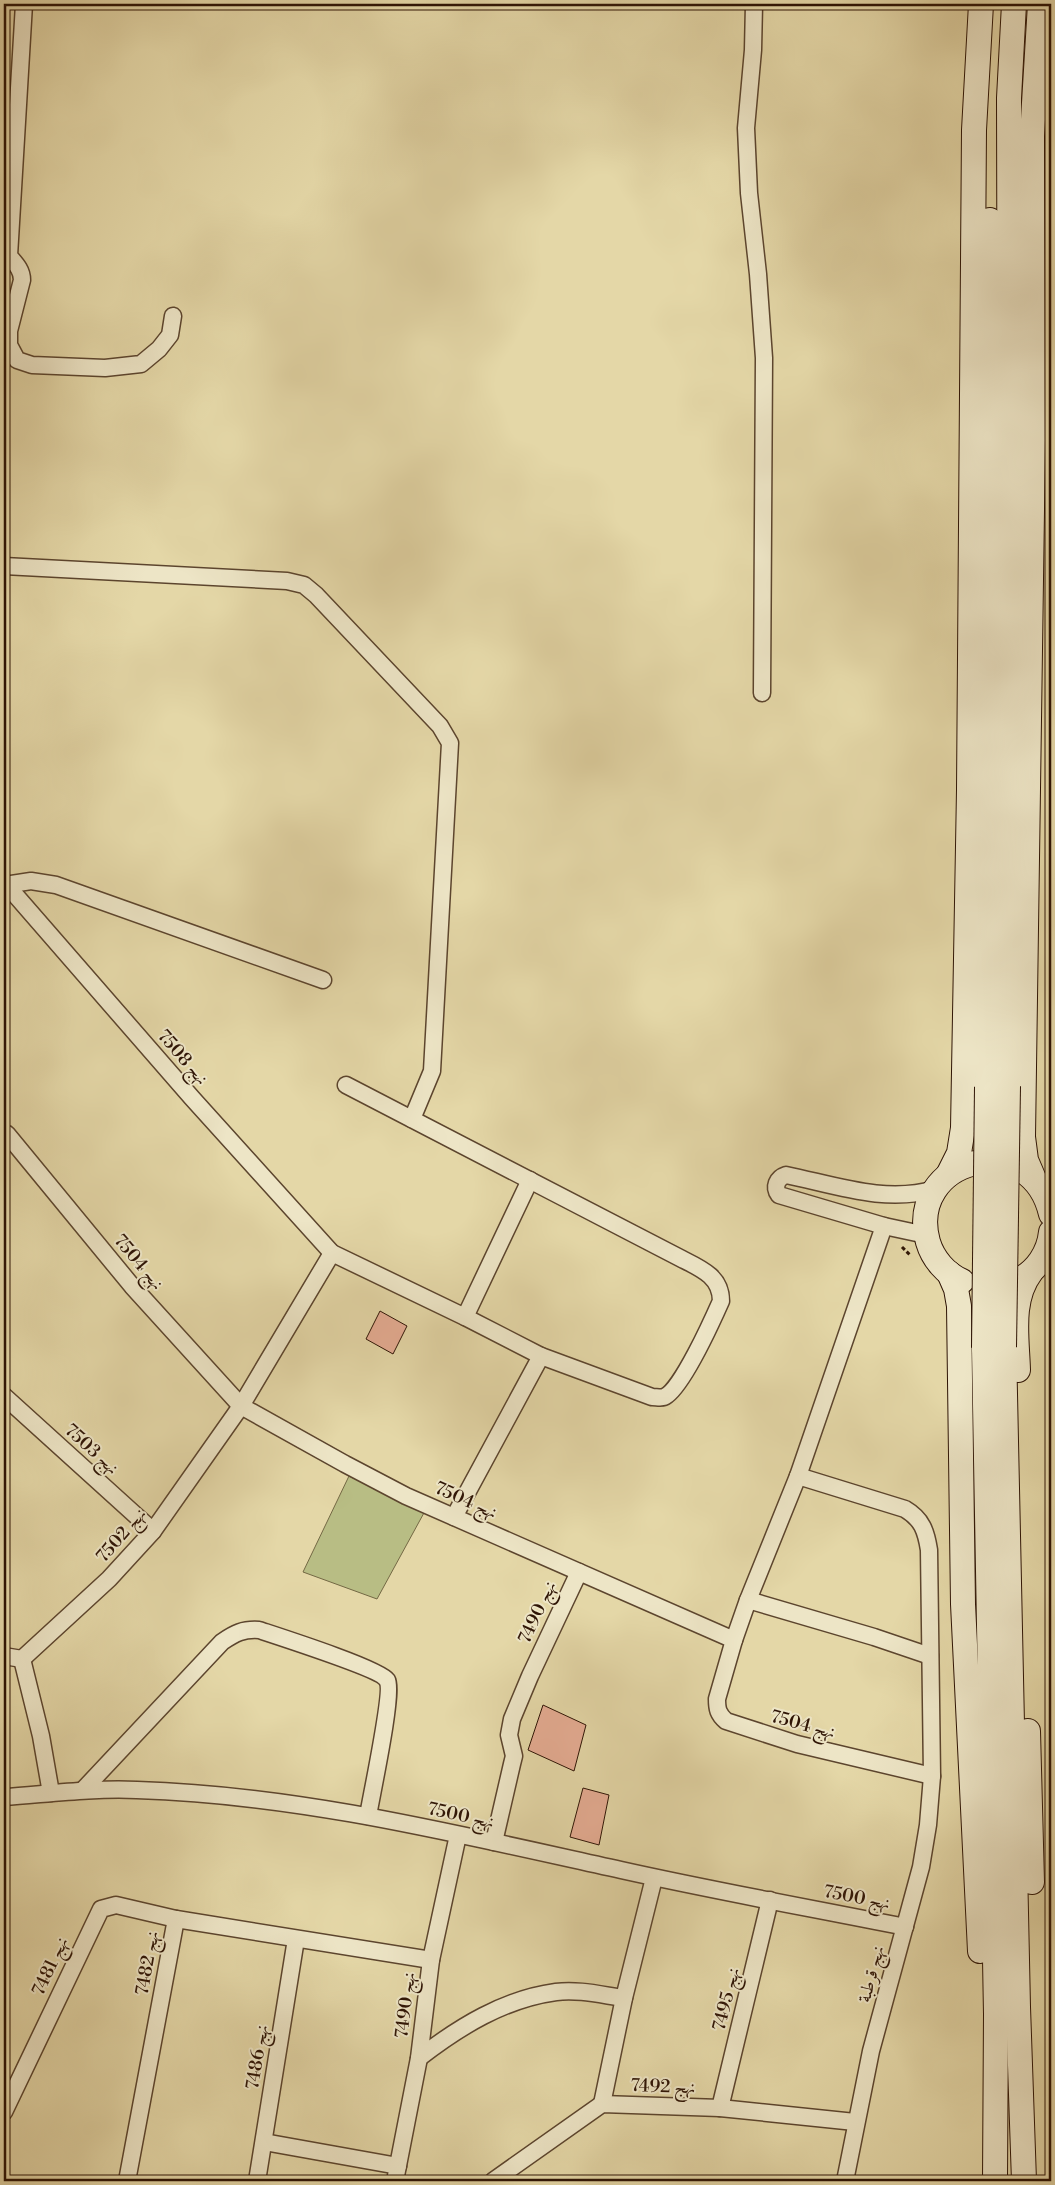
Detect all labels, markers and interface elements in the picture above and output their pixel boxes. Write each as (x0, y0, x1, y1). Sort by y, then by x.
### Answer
street label: نهج 7508 (149, 1025, 213, 1093)
street label: نهج 7504 (106, 1230, 169, 1298)
street label: نهج 7503 (57, 1419, 124, 1483)
street label: نهج 7504 (429, 1477, 501, 1528)
street label: نهج 7502 (91, 1503, 155, 1570)
street label: نهج 7490 (513, 1577, 566, 1649)
street label: نهج 7504 (767, 1705, 838, 1748)
street label: نهج 7500 (425, 1797, 496, 1838)
street label: نهج 7500 (821, 1880, 892, 1919)
street label: نهج 7482 (131, 1929, 168, 1998)
street label: نهج 7481 (27, 1933, 78, 2001)
street label: نهج قرطبة (853, 1943, 894, 2006)
street label: نهج 7495 (708, 1965, 749, 2034)
street label: نهج 7490 (390, 1971, 425, 2040)
street label: نهج 7486 (241, 2023, 278, 2092)
street label: نهج 7492 (630, 2074, 696, 2103)

